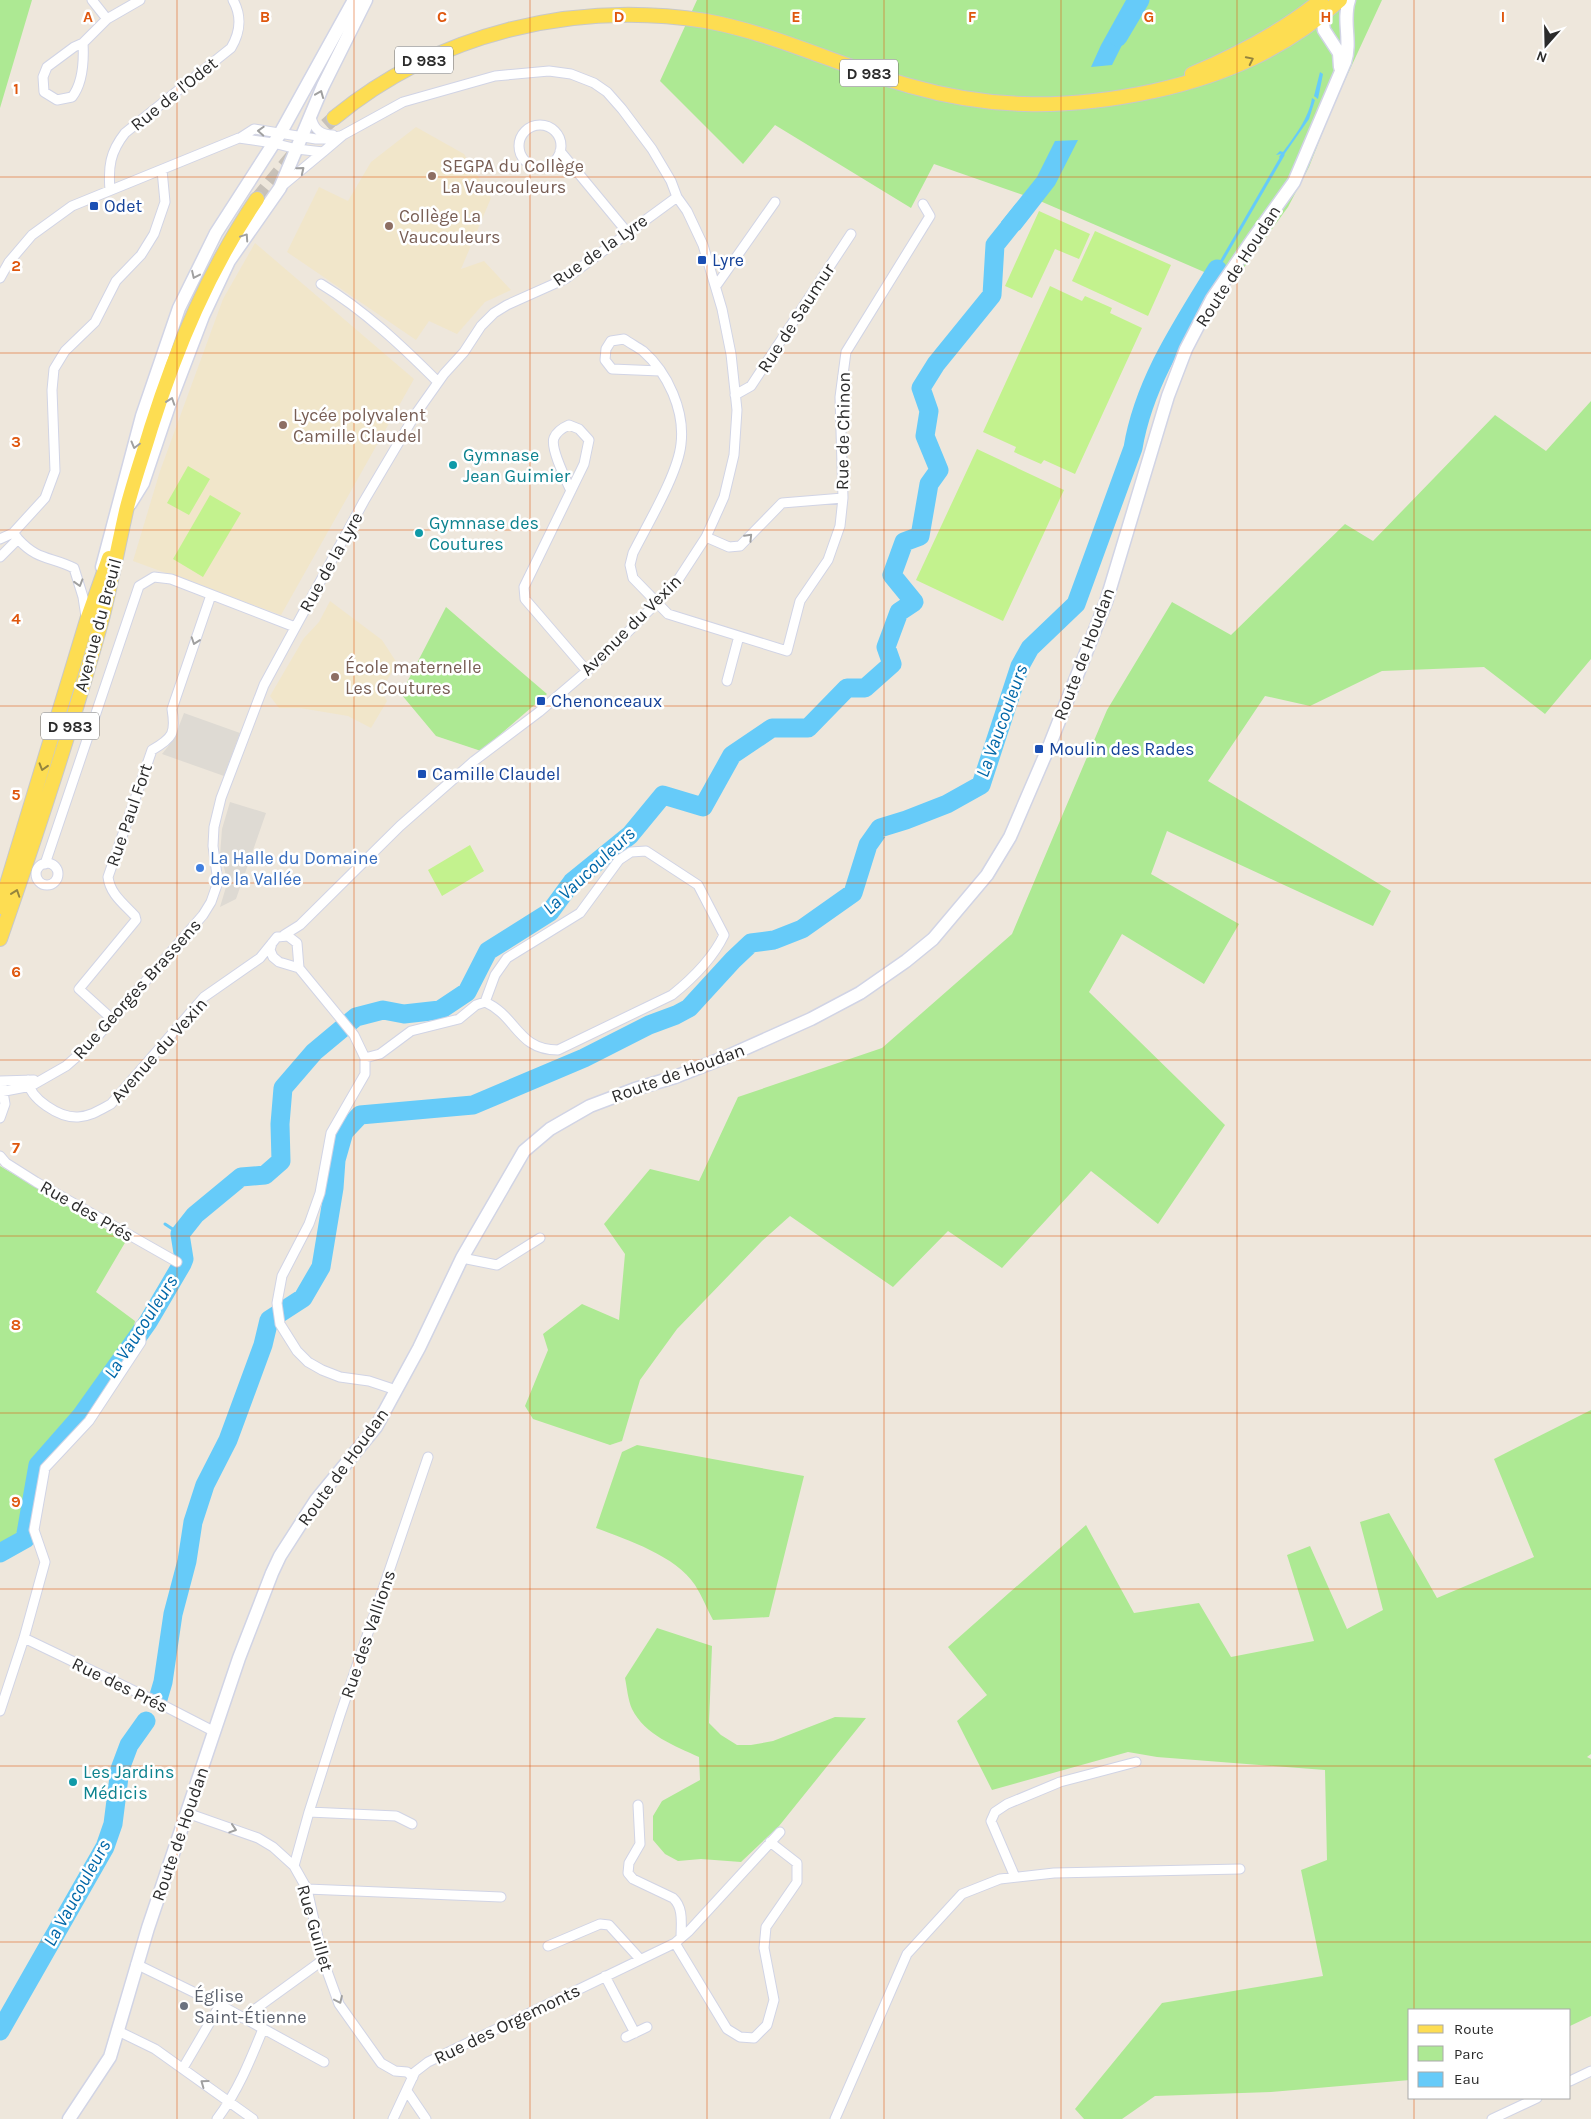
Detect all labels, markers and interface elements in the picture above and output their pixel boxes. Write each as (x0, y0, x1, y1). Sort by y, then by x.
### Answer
text: A (83, 7, 93, 26)
text: B (260, 7, 270, 26)
text: C (437, 7, 447, 26)
text: D (614, 7, 625, 26)
text: E (791, 7, 801, 26)
text: F (968, 7, 977, 26)
text: G (1144, 7, 1154, 26)
text: H (1320, 7, 1332, 26)
text: I (1501, 7, 1505, 26)
north arrow (1521, 20, 1571, 70)
road number: D 983 (395, 46, 453, 74)
text: N (1534, 47, 1549, 66)
street label: Rue de l'Odet (126, 52, 222, 136)
one-way arrow (1245, 55, 1254, 66)
road number: D 983 (840, 59, 898, 86)
text: 1 (13, 79, 19, 98)
one-way arrow (313, 90, 324, 99)
one-way arrow (257, 125, 265, 136)
place label: SEGPA du Collège La Vaucouleurs (442, 155, 584, 198)
one-way arrow (296, 167, 305, 176)
marker: SEGPA du Collège La Vaucouleurs (426, 170, 438, 182)
place label: Odet (104, 195, 143, 217)
marker: Odet (88, 200, 100, 212)
street label: Route de Houdan (1191, 201, 1285, 331)
place label: Collège La Vaucouleurs (399, 205, 501, 248)
street label: Rue de la Lyre (548, 209, 652, 291)
marker: Collège La Vaucouleurs (383, 220, 395, 232)
one-way arrow (239, 234, 248, 243)
place label: Lyre (712, 249, 744, 271)
marker: Lyre (696, 254, 708, 266)
text: 2 (11, 256, 21, 275)
street label: Rue de Saumur (753, 259, 840, 377)
one-way arrow (190, 270, 201, 279)
street label: Rue de Chinon (831, 372, 855, 490)
one-way arrow (165, 397, 175, 405)
place label: Lycée polyvalent Camille Claudel (293, 404, 426, 447)
marker: Lycée polyvalent Camille Claudel (277, 419, 289, 431)
text: 3 (11, 432, 21, 451)
one-way arrow (130, 440, 141, 449)
place label: Gymnase Jean Guimier (463, 444, 571, 487)
marker: Gymnase Jean Guimier (447, 459, 459, 471)
street label: Rue de la Lyre (294, 508, 368, 616)
place label: Gymnase des Coutures (429, 512, 539, 555)
marker: Gymnase des Coutures (413, 527, 425, 539)
one-way arrow (743, 534, 752, 543)
street label: Avenue du Breuil (70, 556, 126, 694)
street label: Avenue du Vexin (576, 570, 686, 680)
one-way arrow (74, 578, 84, 587)
street label: Route de Houdan (1049, 585, 1119, 723)
text: 4 (11, 609, 21, 628)
one-way arrow (191, 636, 201, 644)
place label: École maternelle Les Coutures (345, 655, 482, 699)
water label: La Vaucouleurs (971, 662, 1033, 780)
marker: École maternelle Les Coutures (329, 671, 341, 683)
place label: Chenonceaux (551, 690, 662, 712)
marker: Chenonceaux (535, 695, 547, 707)
road number: D 983 (41, 712, 99, 739)
place label: Moulin des Rades (1049, 738, 1194, 760)
marker: Moulin des Rades (1033, 743, 1045, 755)
street label: Rue Paul Fort (101, 760, 157, 869)
one-way arrow (39, 763, 49, 771)
place label: Camille Claudel (432, 763, 561, 785)
marker: Camille Claudel (416, 768, 428, 780)
text: 5 (11, 785, 21, 804)
water label: La Vaucouleurs (538, 823, 640, 919)
place label: La Halle du Domaine de la Vallée (210, 847, 378, 890)
marker: La Halle du Domaine de la Vallée (194, 862, 206, 874)
one-way arrow (10, 889, 20, 897)
street label: Rue Georges Brassens (68, 914, 206, 1064)
text: 6 (11, 962, 21, 981)
street label: Avenue du Vexin (106, 993, 212, 1107)
street label: Route de Houdan (608, 1039, 748, 1107)
text: 7 (12, 1138, 20, 1157)
street label: Rue des Prés (36, 1175, 138, 1247)
water label: La Vaucouleurs (99, 1271, 183, 1383)
text: 8 (11, 1315, 21, 1334)
street label: Route de Houdan (293, 1404, 393, 1530)
text: 9 (11, 1492, 21, 1511)
street label: Rue des Vallions (336, 1567, 400, 1701)
street label: Rue des Prés (68, 1652, 172, 1718)
place label: Les Jardins Médicis (83, 1761, 174, 1804)
street label: Route de Houdan (147, 1764, 213, 1904)
marker: Les Jardins Médicis (67, 1776, 79, 1788)
one-way arrow (228, 1823, 237, 1833)
water label: La Vaucouleurs (39, 1836, 115, 1950)
street label: Rue Guillet (292, 1882, 338, 1974)
street label: Rue des Orgemonts (430, 1979, 584, 2069)
place label: Église Saint-Étienne (194, 1984, 307, 2028)
one-way arrow (332, 1995, 343, 2004)
marker: Église Saint-Étienne (178, 2000, 190, 2012)
legend (1408, 2009, 1571, 2099)
text: Route (1454, 2020, 1494, 2038)
text: Parc (1454, 2045, 1484, 2063)
text: Eau (1454, 2070, 1480, 2088)
one-way arrow (200, 2080, 210, 2089)

